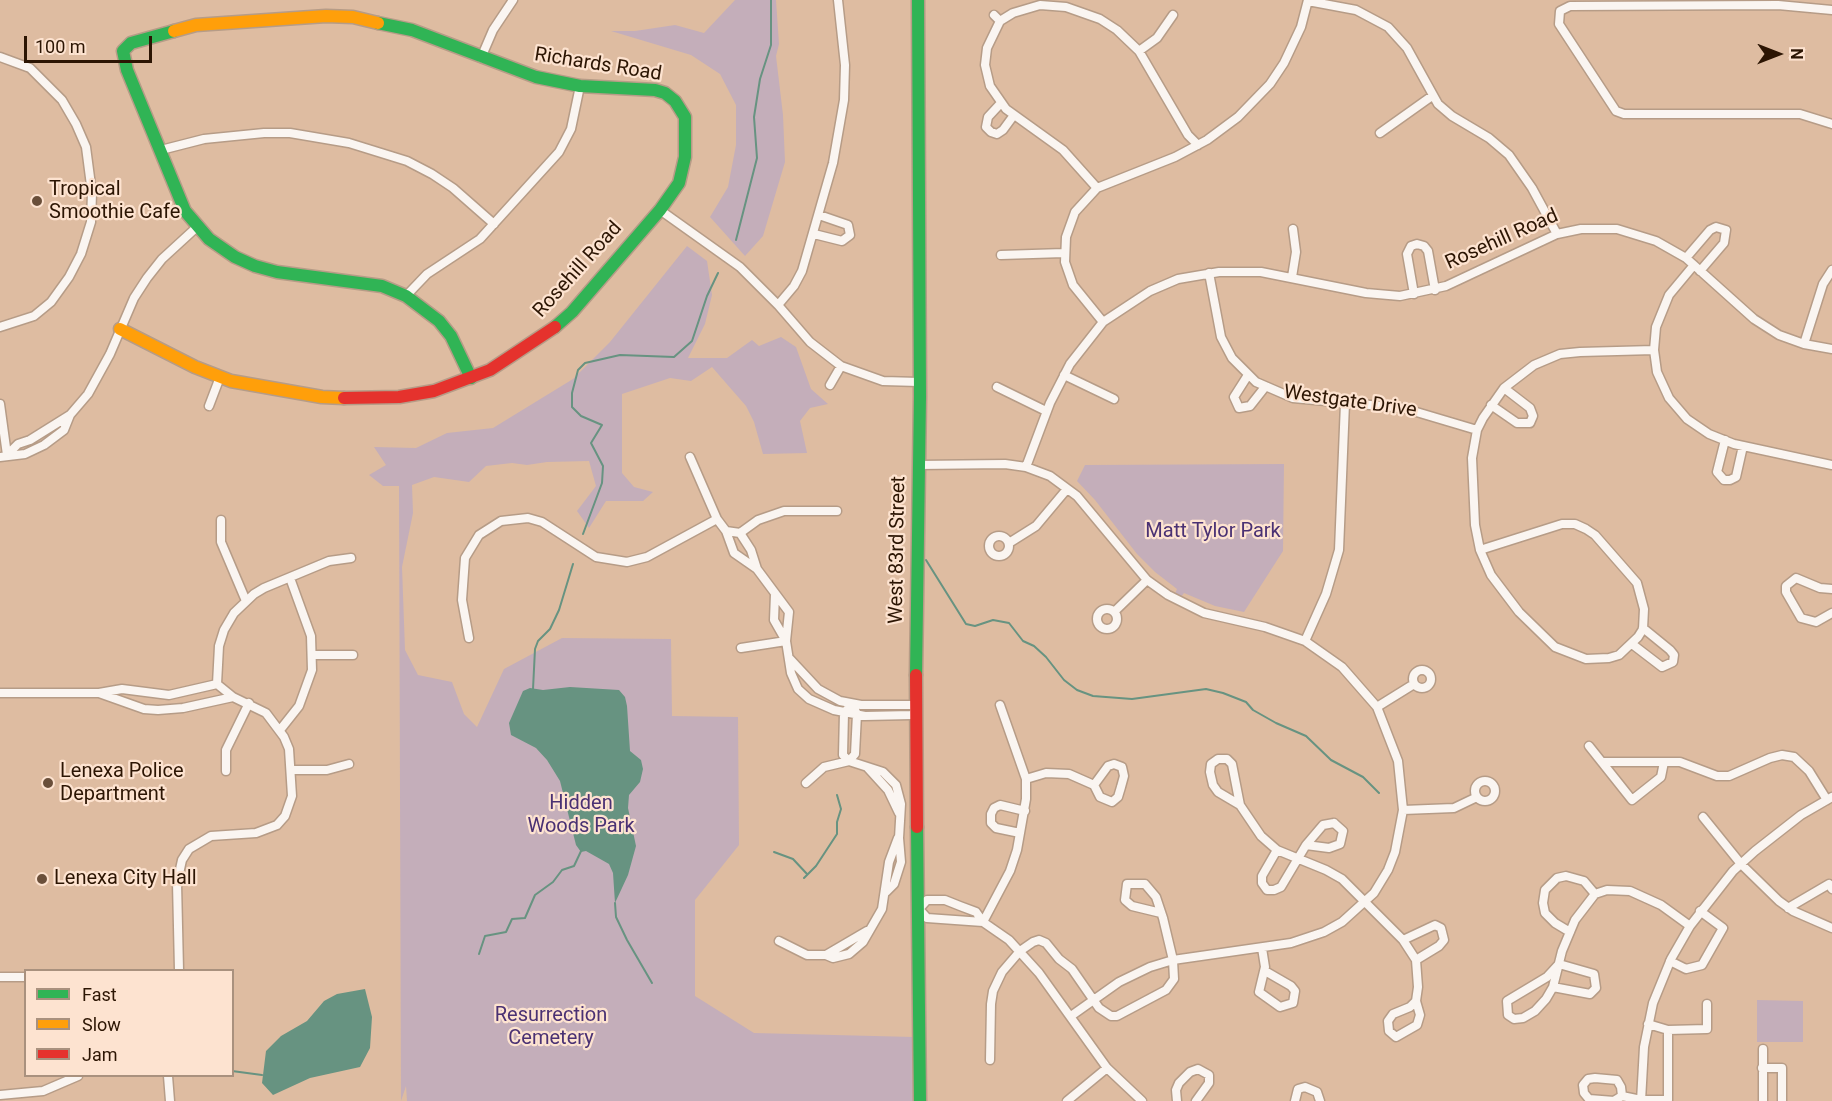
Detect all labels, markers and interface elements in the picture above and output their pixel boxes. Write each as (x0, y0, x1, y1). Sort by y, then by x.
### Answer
scale bar (27, 24, 154, 62)
north arrow (1748, 24, 1808, 84)
text: 100 m (35, 36, 86, 57)
street label: Richards Road (533, 43, 663, 87)
text: N (1787, 48, 1806, 60)
place label: Tropical Smoothie Cafe (49, 178, 180, 225)
marker: Tropical Smoothie Cafe (30, 194, 44, 208)
street label: Rosehill Road (1442, 204, 1562, 276)
street label: Rosehill Road (529, 217, 627, 323)
street label: Westgate Drive (1282, 381, 1418, 423)
street label: West 83rd Street (885, 476, 911, 624)
park label: Matt Tylor Park (1145, 520, 1281, 544)
place label: Lenexa Police Department (60, 760, 183, 807)
marker: Lenexa Police Department (41, 776, 55, 790)
park label: Hidden Woods Park (527, 792, 635, 839)
place label: Lenexa City Hall (54, 867, 197, 891)
marker: Lenexa City Hall (35, 872, 49, 886)
legend (24, 969, 234, 1077)
text: Fast (82, 984, 117, 1005)
park label: Resurrection Cemetery (495, 1004, 607, 1051)
text: Slow (82, 1014, 121, 1035)
text: Jam (82, 1044, 118, 1065)

